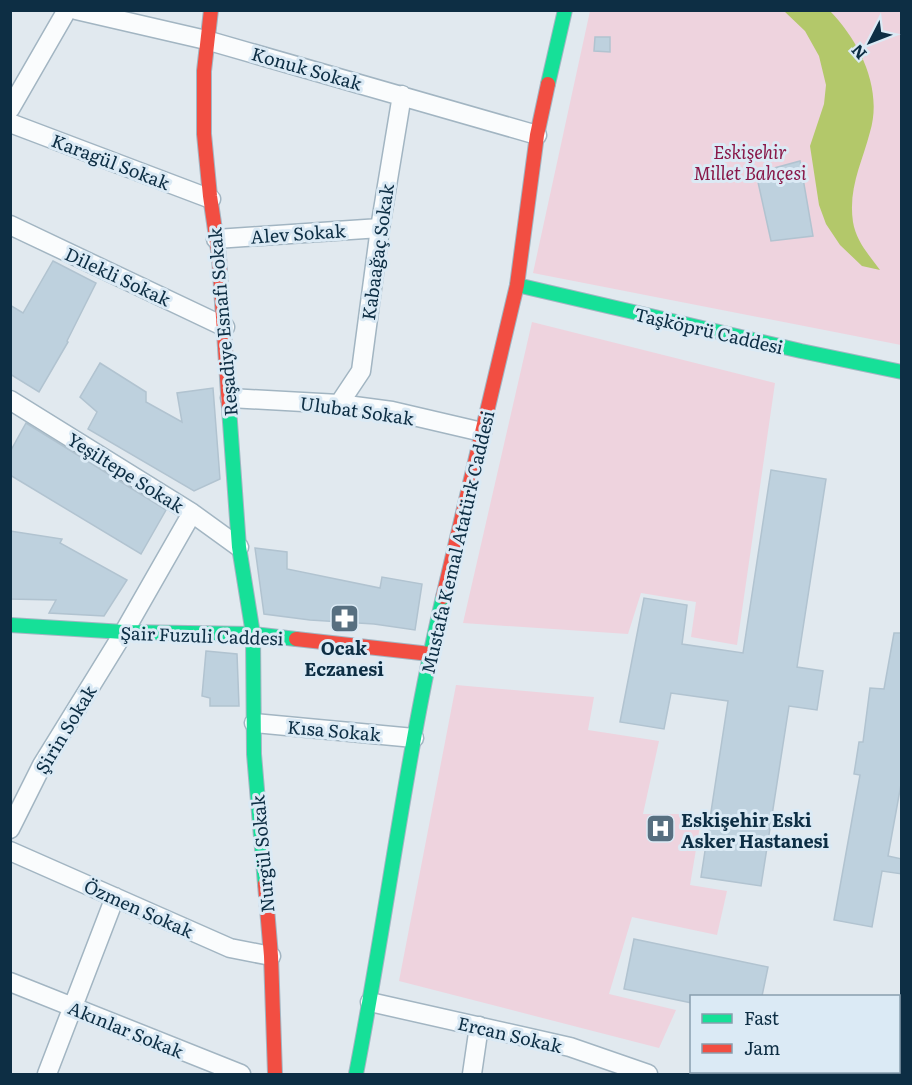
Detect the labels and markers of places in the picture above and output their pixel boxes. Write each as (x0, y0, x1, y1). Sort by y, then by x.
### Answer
pharmacy icon: Ocak Eczanesi (328, 602, 360, 634)
place label: Ocak Eczanesi (304, 634, 384, 682)
place label: Eskişehir Eski Asker Hastanesi (681, 806, 829, 854)
hospital icon: Eskişehir Eski Asker Hastanesi (644, 813, 676, 845)

